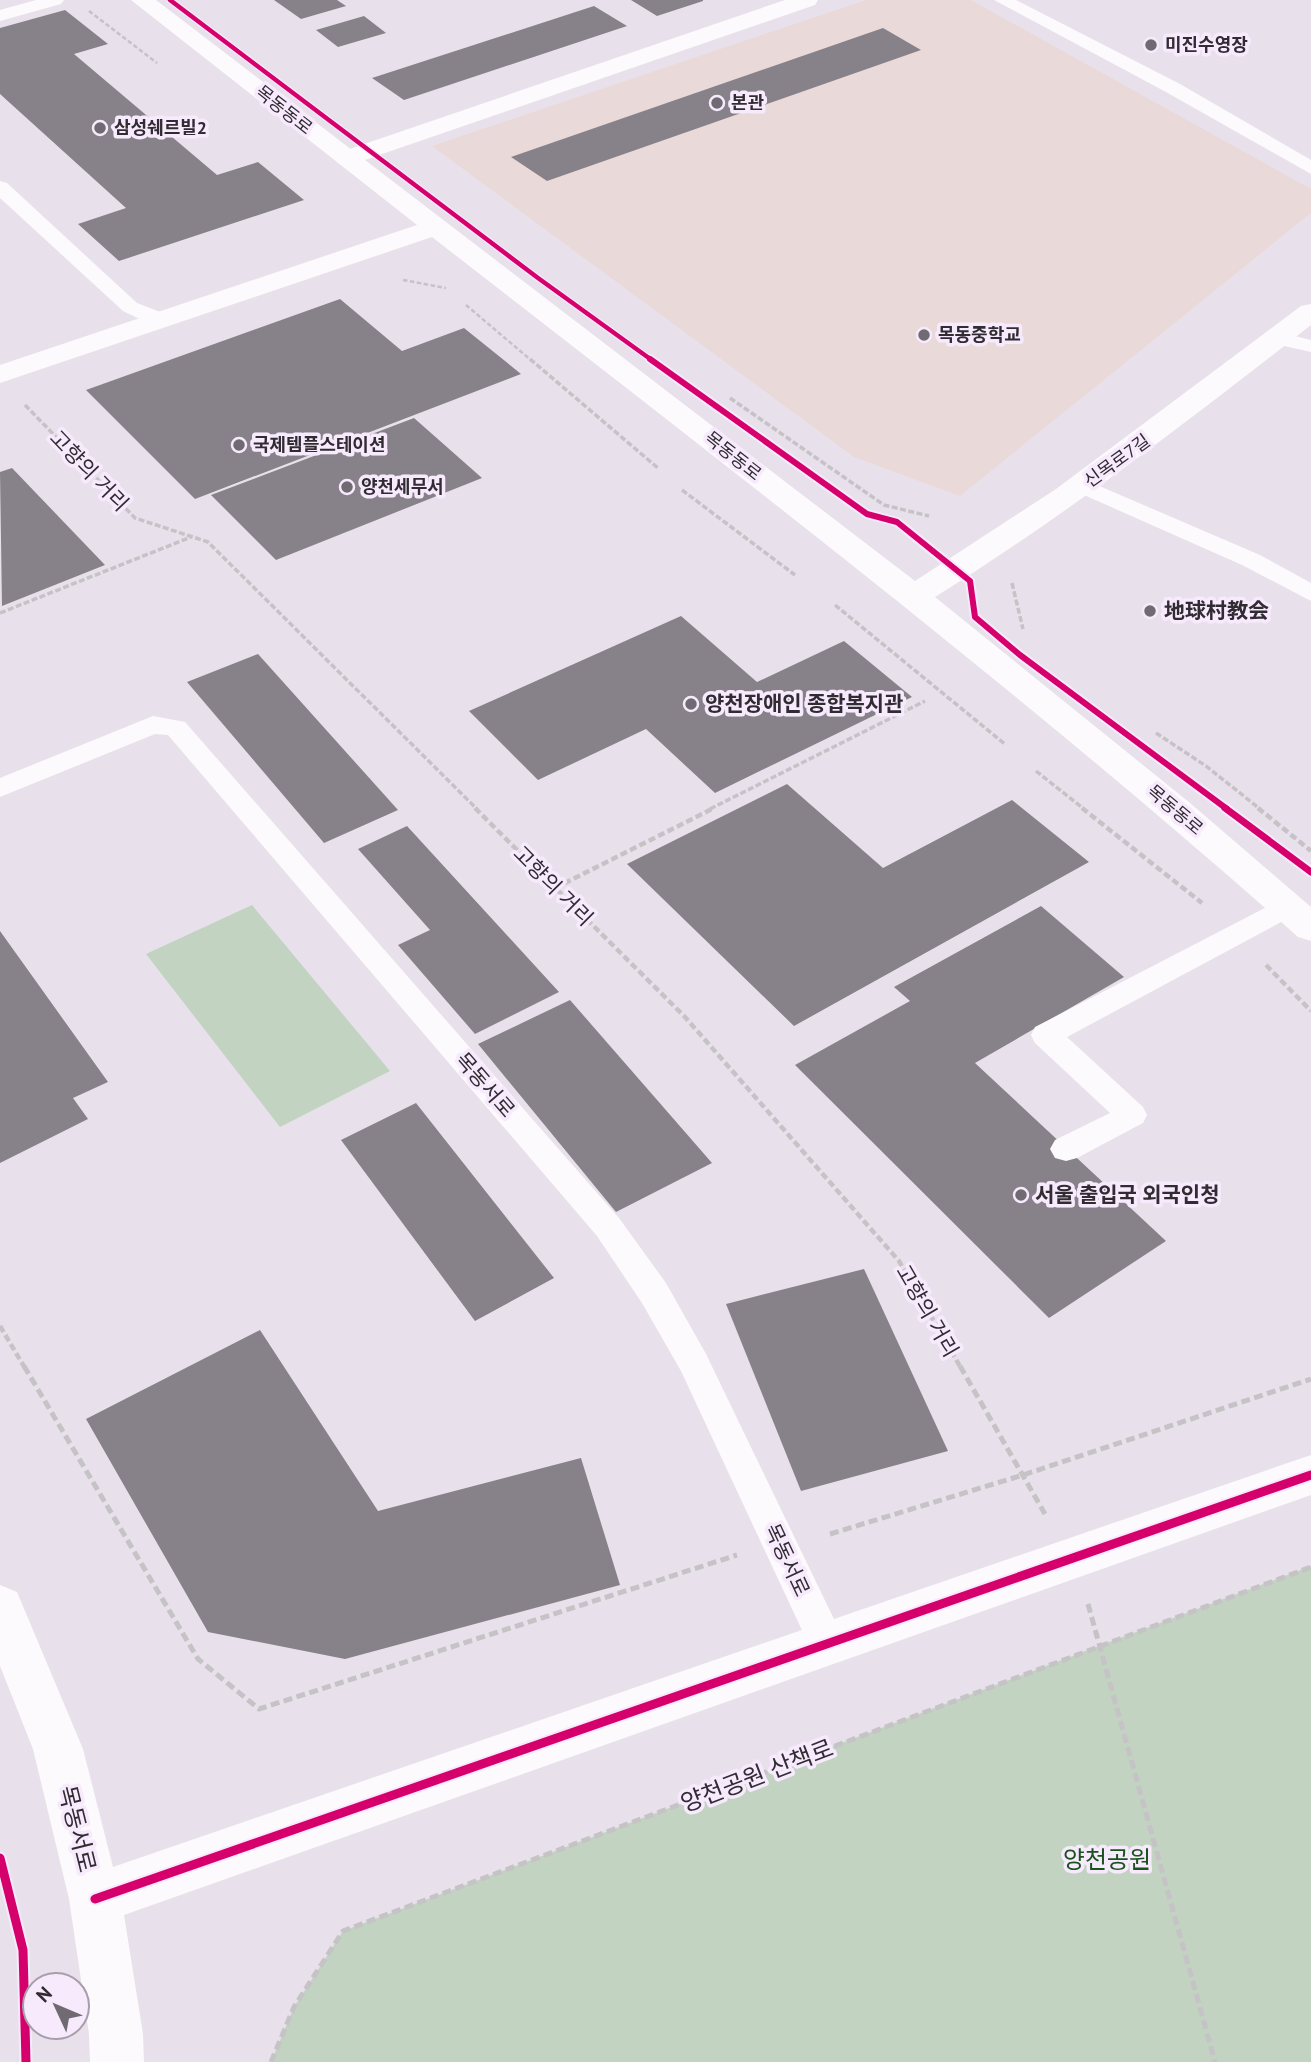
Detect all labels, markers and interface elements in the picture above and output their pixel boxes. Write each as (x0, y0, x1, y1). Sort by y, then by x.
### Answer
place label: 미진수영장 (1165, 33, 1248, 56)
marker: 미진수영장 (1143, 37, 1159, 53)
street label: 목동동로 (251, 80, 317, 139)
place label: 본관 (731, 91, 765, 114)
marker: 본관 (709, 95, 725, 111)
place label: 삼성쉐르빌2 (114, 116, 207, 139)
marker: 삼성쉐르빌2 (92, 120, 108, 136)
place label: 목동중학교 (938, 323, 1021, 346)
marker: 목동중학교 (916, 327, 932, 343)
street label: 고향의 거리 (44, 425, 135, 517)
street label: 목동동로 (700, 426, 766, 485)
street label: 신목로7길 (1079, 429, 1154, 492)
place label: 국제템플스테이션 (253, 433, 385, 456)
marker: 국제템플스테이션 (231, 437, 247, 453)
place label: 양천세무서 (361, 475, 444, 498)
marker: 양천세무서 (339, 479, 355, 495)
place label: 地球村教会 (1164, 597, 1269, 624)
marker: 地球村教会 (1142, 603, 1158, 619)
place label: 양천장애인 종합복지관 (705, 690, 904, 717)
marker: 양천장애인 종합복지관 (683, 696, 699, 712)
street label: 목동동로 (1143, 780, 1208, 840)
street label: 고향의 거리 (508, 840, 599, 931)
street label: 목동서로 (450, 1047, 521, 1123)
place label: 서울 출입국 외국인청 (1035, 1181, 1220, 1208)
marker: 서울 출입국 외국인청 (1013, 1187, 1029, 1203)
street label: 고향의 거리 (890, 1260, 965, 1362)
street label: 목동서로 (759, 1519, 816, 1601)
street label: 양천공원 산책로 (676, 1732, 838, 1819)
street label: 목동서로 (52, 1782, 103, 1875)
park label: 양천공원 (1063, 1844, 1151, 1875)
north arrow (21, 1971, 91, 2041)
text: N (31, 1981, 57, 2007)

